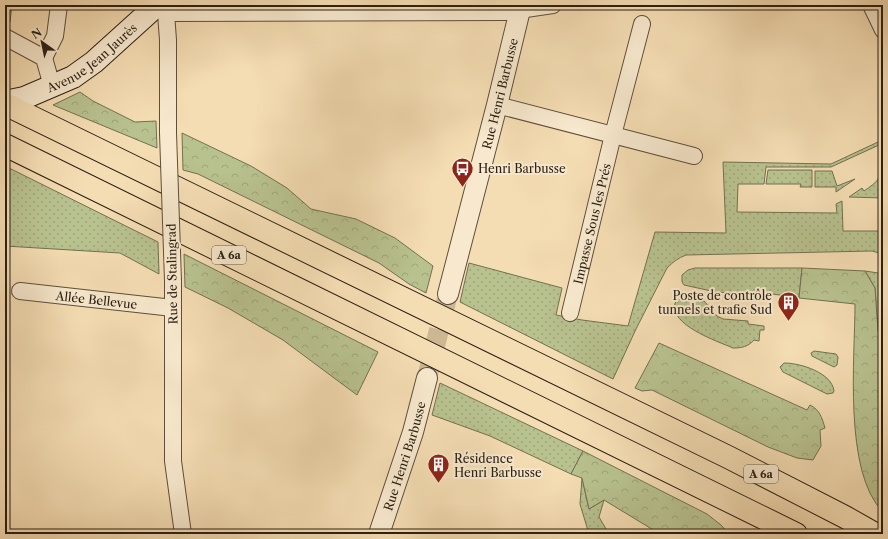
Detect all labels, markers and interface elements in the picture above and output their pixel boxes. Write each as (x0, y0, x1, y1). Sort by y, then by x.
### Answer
street label: Avenue Jean Jaurès (43, 20, 140, 95)
north arrow (22, 22, 62, 62)
text: N (29, 25, 45, 42)
street label: Rue Henri Barbusse (478, 36, 521, 151)
bus stop icon: Henri Barbusse (450, 155, 476, 188)
place label: Henri Barbusse (478, 161, 566, 176)
street label: Impasse Sous les Prés (570, 162, 613, 286)
street label: Rue de Stalingrad (164, 223, 180, 325)
road number: A 6a (212, 246, 246, 264)
street label: Allée Bellevue (54, 287, 138, 312)
place label: Poste de contrôle tunnels et trafic Sud (658, 288, 773, 317)
building icon: Poste de contrôle tunnels et trafic Sud (775, 289, 801, 322)
street label: Rue Henri Barbusse (380, 399, 428, 513)
place label: Résidence Henri Barbusse (454, 451, 542, 480)
building icon: Résidence Henri Barbusse (426, 452, 452, 485)
road number: A 6a (744, 465, 778, 483)

